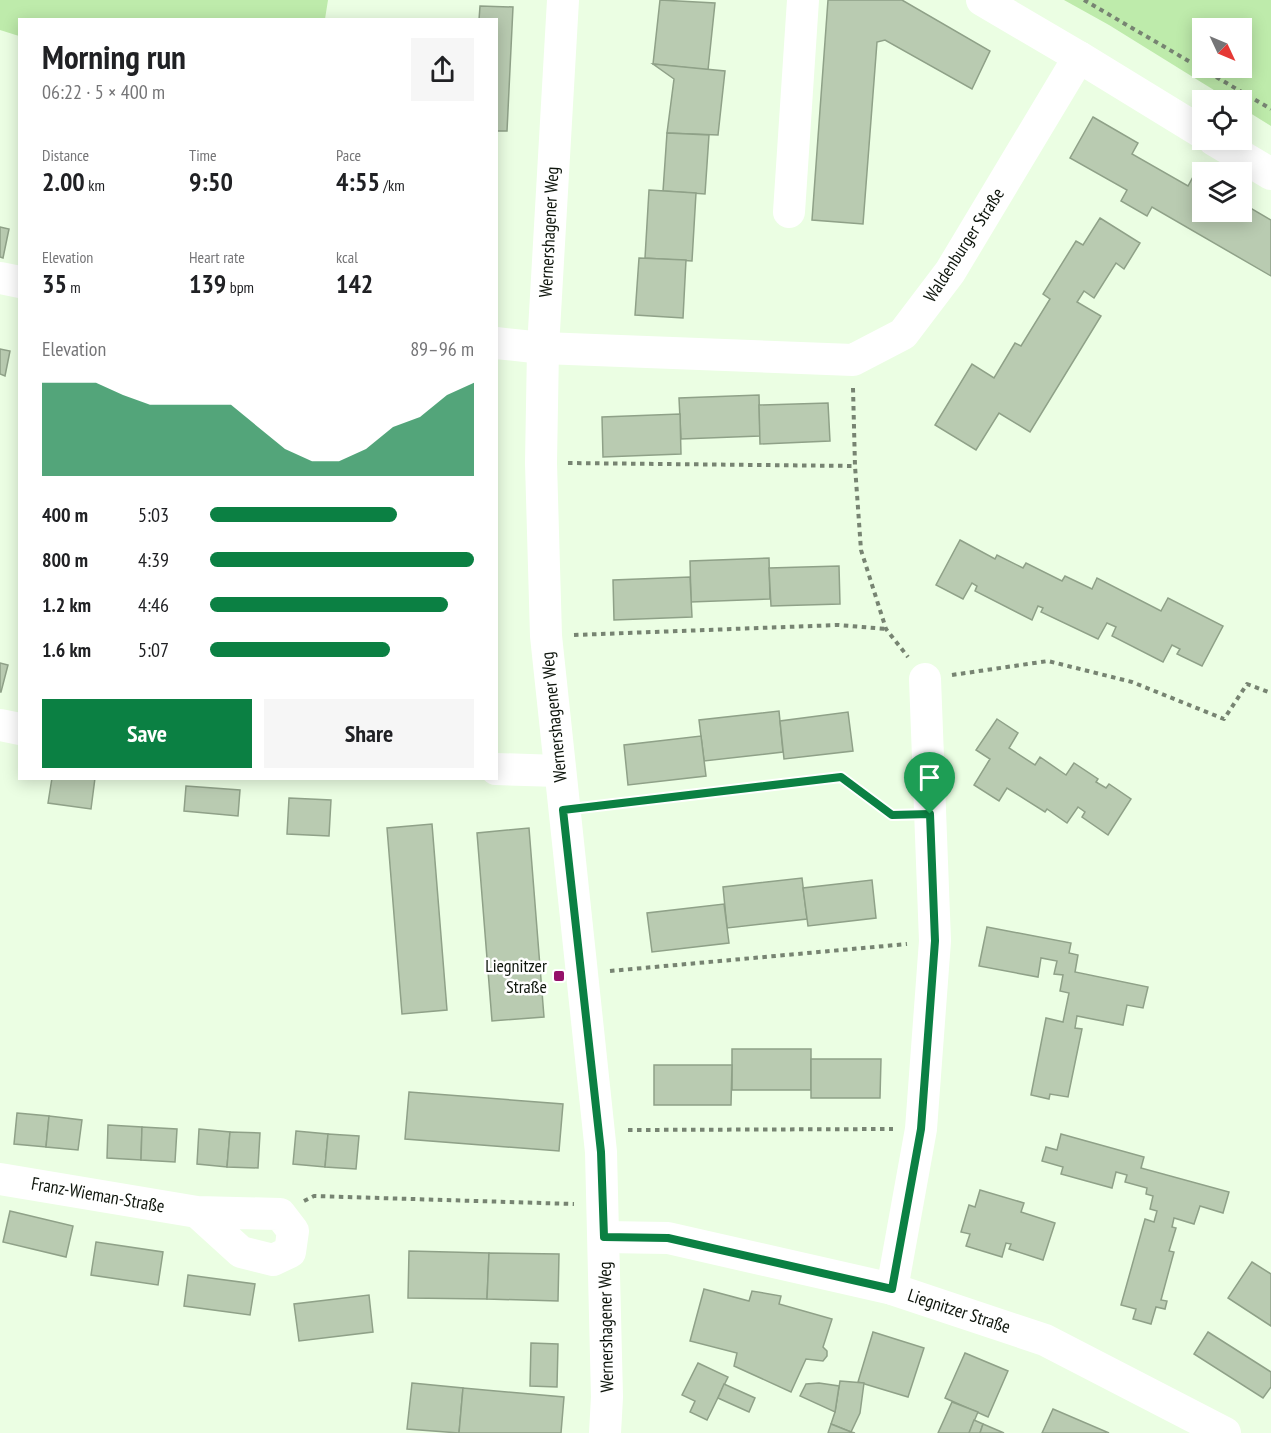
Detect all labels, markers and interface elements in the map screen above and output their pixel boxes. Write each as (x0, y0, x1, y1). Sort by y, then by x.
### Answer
north arrow (1192, 18, 1252, 78)
map controls (1192, 18, 1252, 222)
text: Morning run (42, 35, 186, 78)
button: share (411, 38, 474, 101)
text: 06:22 · 5 × 400 m (42, 79, 165, 105)
button: locate (1192, 90, 1252, 150)
text: Distance (42, 145, 89, 165)
text: Time (189, 145, 217, 165)
text: Pace (336, 145, 361, 165)
button: layers (1192, 162, 1252, 222)
text: 2.00 (42, 165, 85, 198)
text: 9:50 (189, 165, 233, 198)
text: 4:55 (336, 165, 380, 198)
street label: Wernershagener Weg (534, 166, 563, 298)
text: km (85, 175, 105, 195)
text: /km (380, 175, 405, 195)
street label: Waldenburger Straße (918, 183, 1009, 306)
text: Elevation (42, 247, 93, 267)
text: Heart rate (189, 247, 245, 267)
text: kcal (336, 247, 358, 267)
text: 35 (42, 267, 67, 300)
text: 139 (189, 267, 226, 300)
text: 142 (336, 267, 373, 300)
text: m (67, 277, 81, 297)
text: bpm (226, 277, 254, 297)
text: Elevation (42, 336, 106, 362)
text: 89–96 m (410, 336, 474, 362)
text: 400 m (42, 502, 88, 528)
text: 5:03 (138, 502, 169, 528)
text: 800 m (42, 547, 88, 573)
text: 4:39 (138, 547, 169, 573)
text: 1.2 km (42, 592, 91, 618)
text: 4:46 (138, 592, 169, 618)
text: 1.6 km (42, 637, 91, 663)
text: 5:07 (138, 637, 169, 663)
street label: Wernershagener Weg (535, 651, 572, 783)
button: Save (42, 699, 252, 768)
button: Share (264, 699, 474, 768)
pin (904, 752, 955, 814)
icon: arrive (913, 761, 946, 794)
place label: Liegnitzer Straße (485, 954, 547, 998)
marker: Liegnitzer Straße (552, 969, 566, 983)
street label: Franz-Wieman-Straße (30, 1171, 167, 1218)
street label: Wernershagener Weg (593, 1261, 618, 1393)
street label: Liegnitzer Straße (905, 1283, 1013, 1338)

